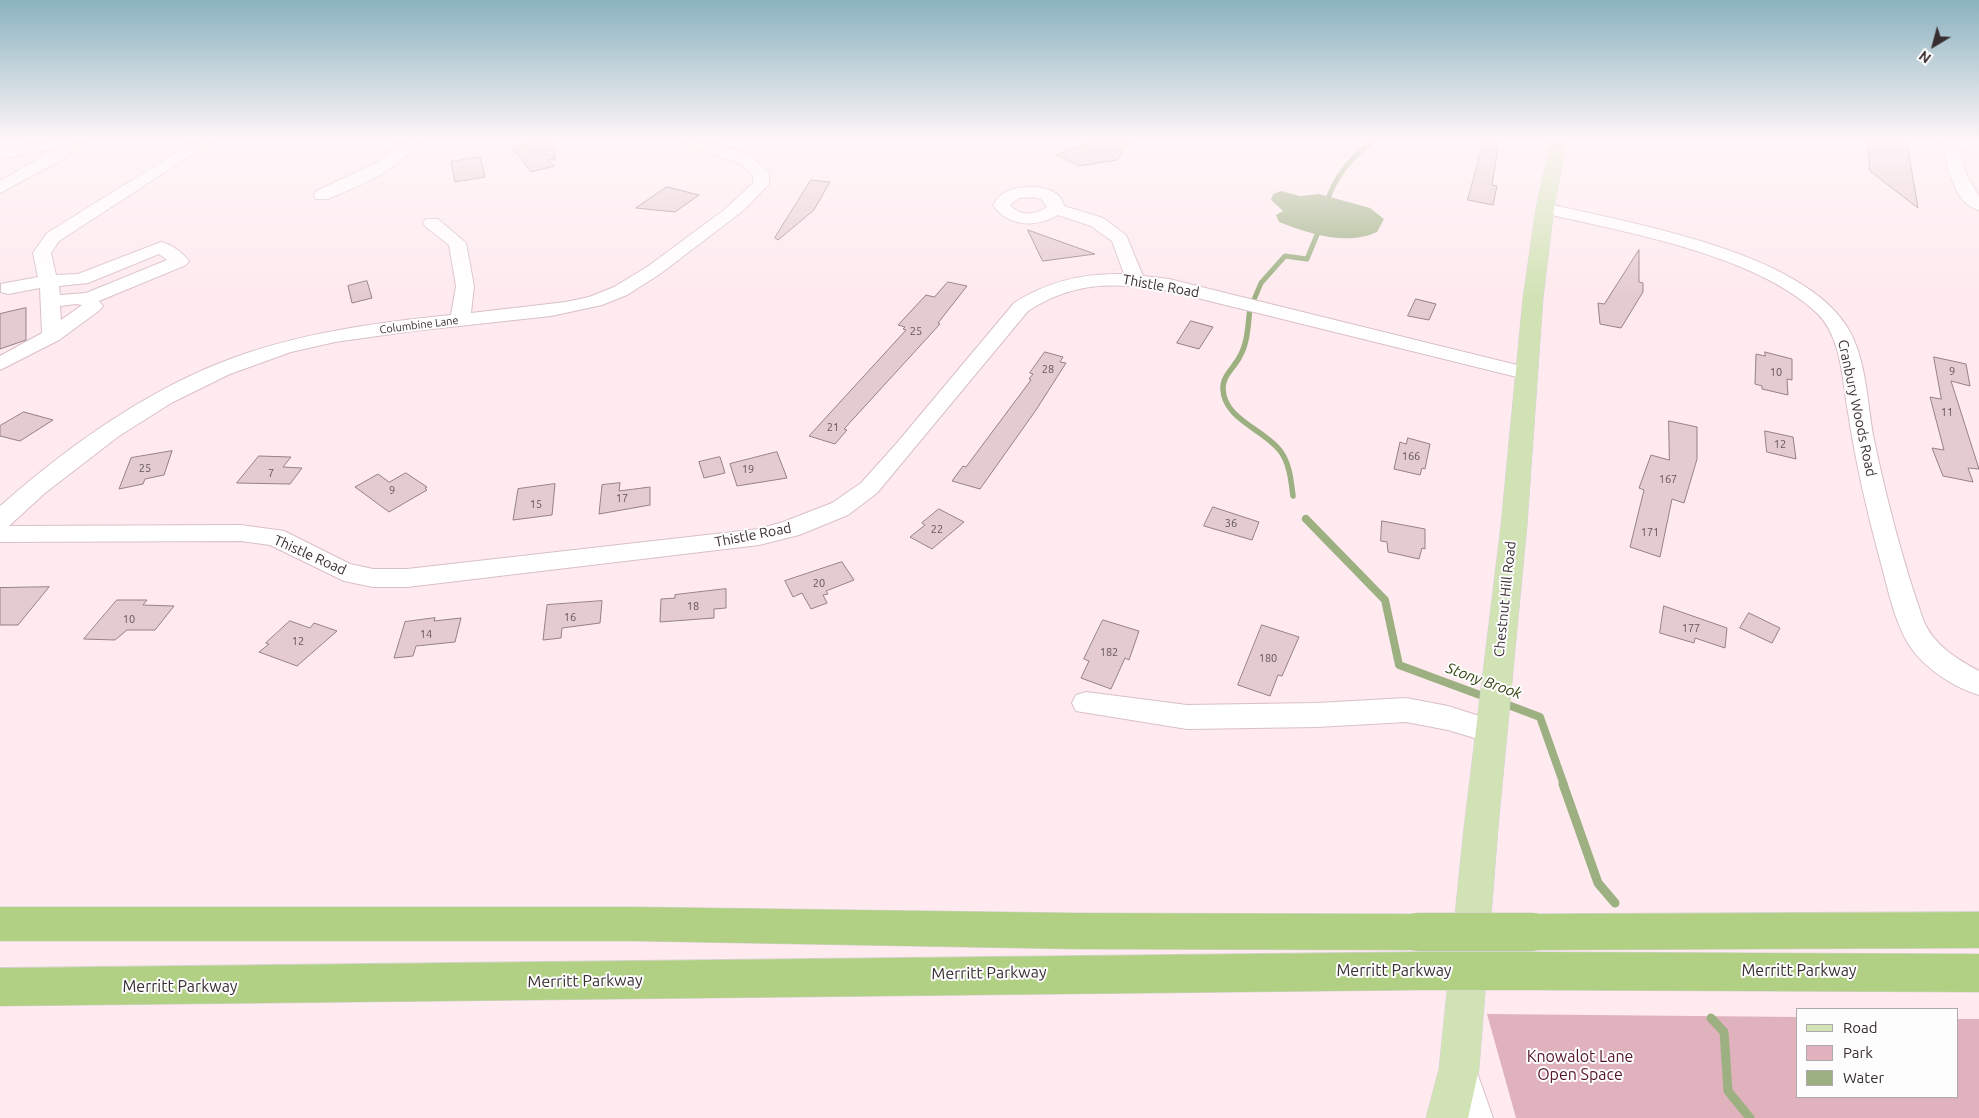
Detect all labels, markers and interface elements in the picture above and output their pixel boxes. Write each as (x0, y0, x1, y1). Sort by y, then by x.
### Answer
north arrow (1909, 20, 1959, 70)
text: N (1916, 47, 1934, 67)
street label: Thistle Road (1121, 271, 1201, 301)
street label: Columbine Lane (379, 314, 459, 336)
house number: 25 (910, 324, 922, 338)
street label: Cranbury Woods Road (1834, 338, 1880, 478)
house number: 28 (1042, 362, 1054, 376)
house number: 9 (1949, 364, 1955, 378)
house number: 10 (1770, 365, 1782, 379)
house number: 11 (1941, 405, 1953, 419)
house number: 21 (827, 420, 839, 434)
house number: 12 (1774, 437, 1786, 451)
house number: 166 (1402, 449, 1420, 463)
house number: 25 (139, 461, 151, 475)
house number: 19 (742, 462, 754, 476)
house number: 7 (268, 466, 274, 480)
house number: 167 (1659, 472, 1677, 486)
house number: 9 (389, 483, 395, 497)
house number: 17 (616, 491, 628, 505)
house number: 15 (530, 497, 542, 511)
house number: 36 (1225, 516, 1237, 530)
street label: Thistle Road (713, 519, 793, 551)
house number: 22 (931, 522, 943, 536)
house number: 171 (1641, 525, 1659, 539)
street label: Thistle Road (271, 532, 349, 578)
street label: Chestnut Hill Road (1491, 540, 1519, 658)
house number: 20 (813, 576, 825, 590)
house number: 18 (687, 599, 699, 613)
house number: 16 (564, 610, 576, 624)
house number: 10 (123, 612, 135, 626)
house number: 177 (1682, 621, 1700, 635)
house number: 14 (420, 627, 432, 641)
house number: 12 (292, 634, 304, 648)
house number: 182 (1100, 645, 1118, 659)
house number: 180 (1259, 651, 1277, 665)
water label: Stony Brook (1444, 659, 1524, 703)
street label: Merritt Parkway (1336, 961, 1452, 981)
street label: Merritt Parkway (1741, 961, 1857, 981)
street label: Merritt Parkway (931, 962, 1047, 984)
street label: Merritt Parkway (527, 970, 643, 992)
street label: Merritt Parkway (122, 977, 238, 997)
legend (1796, 1008, 1959, 1098)
text: Road (1843, 1019, 1878, 1036)
text: Park (1843, 1044, 1873, 1061)
park label: Knowalot Lane Open Space (1527, 1047, 1633, 1085)
text: Water (1843, 1069, 1884, 1086)

